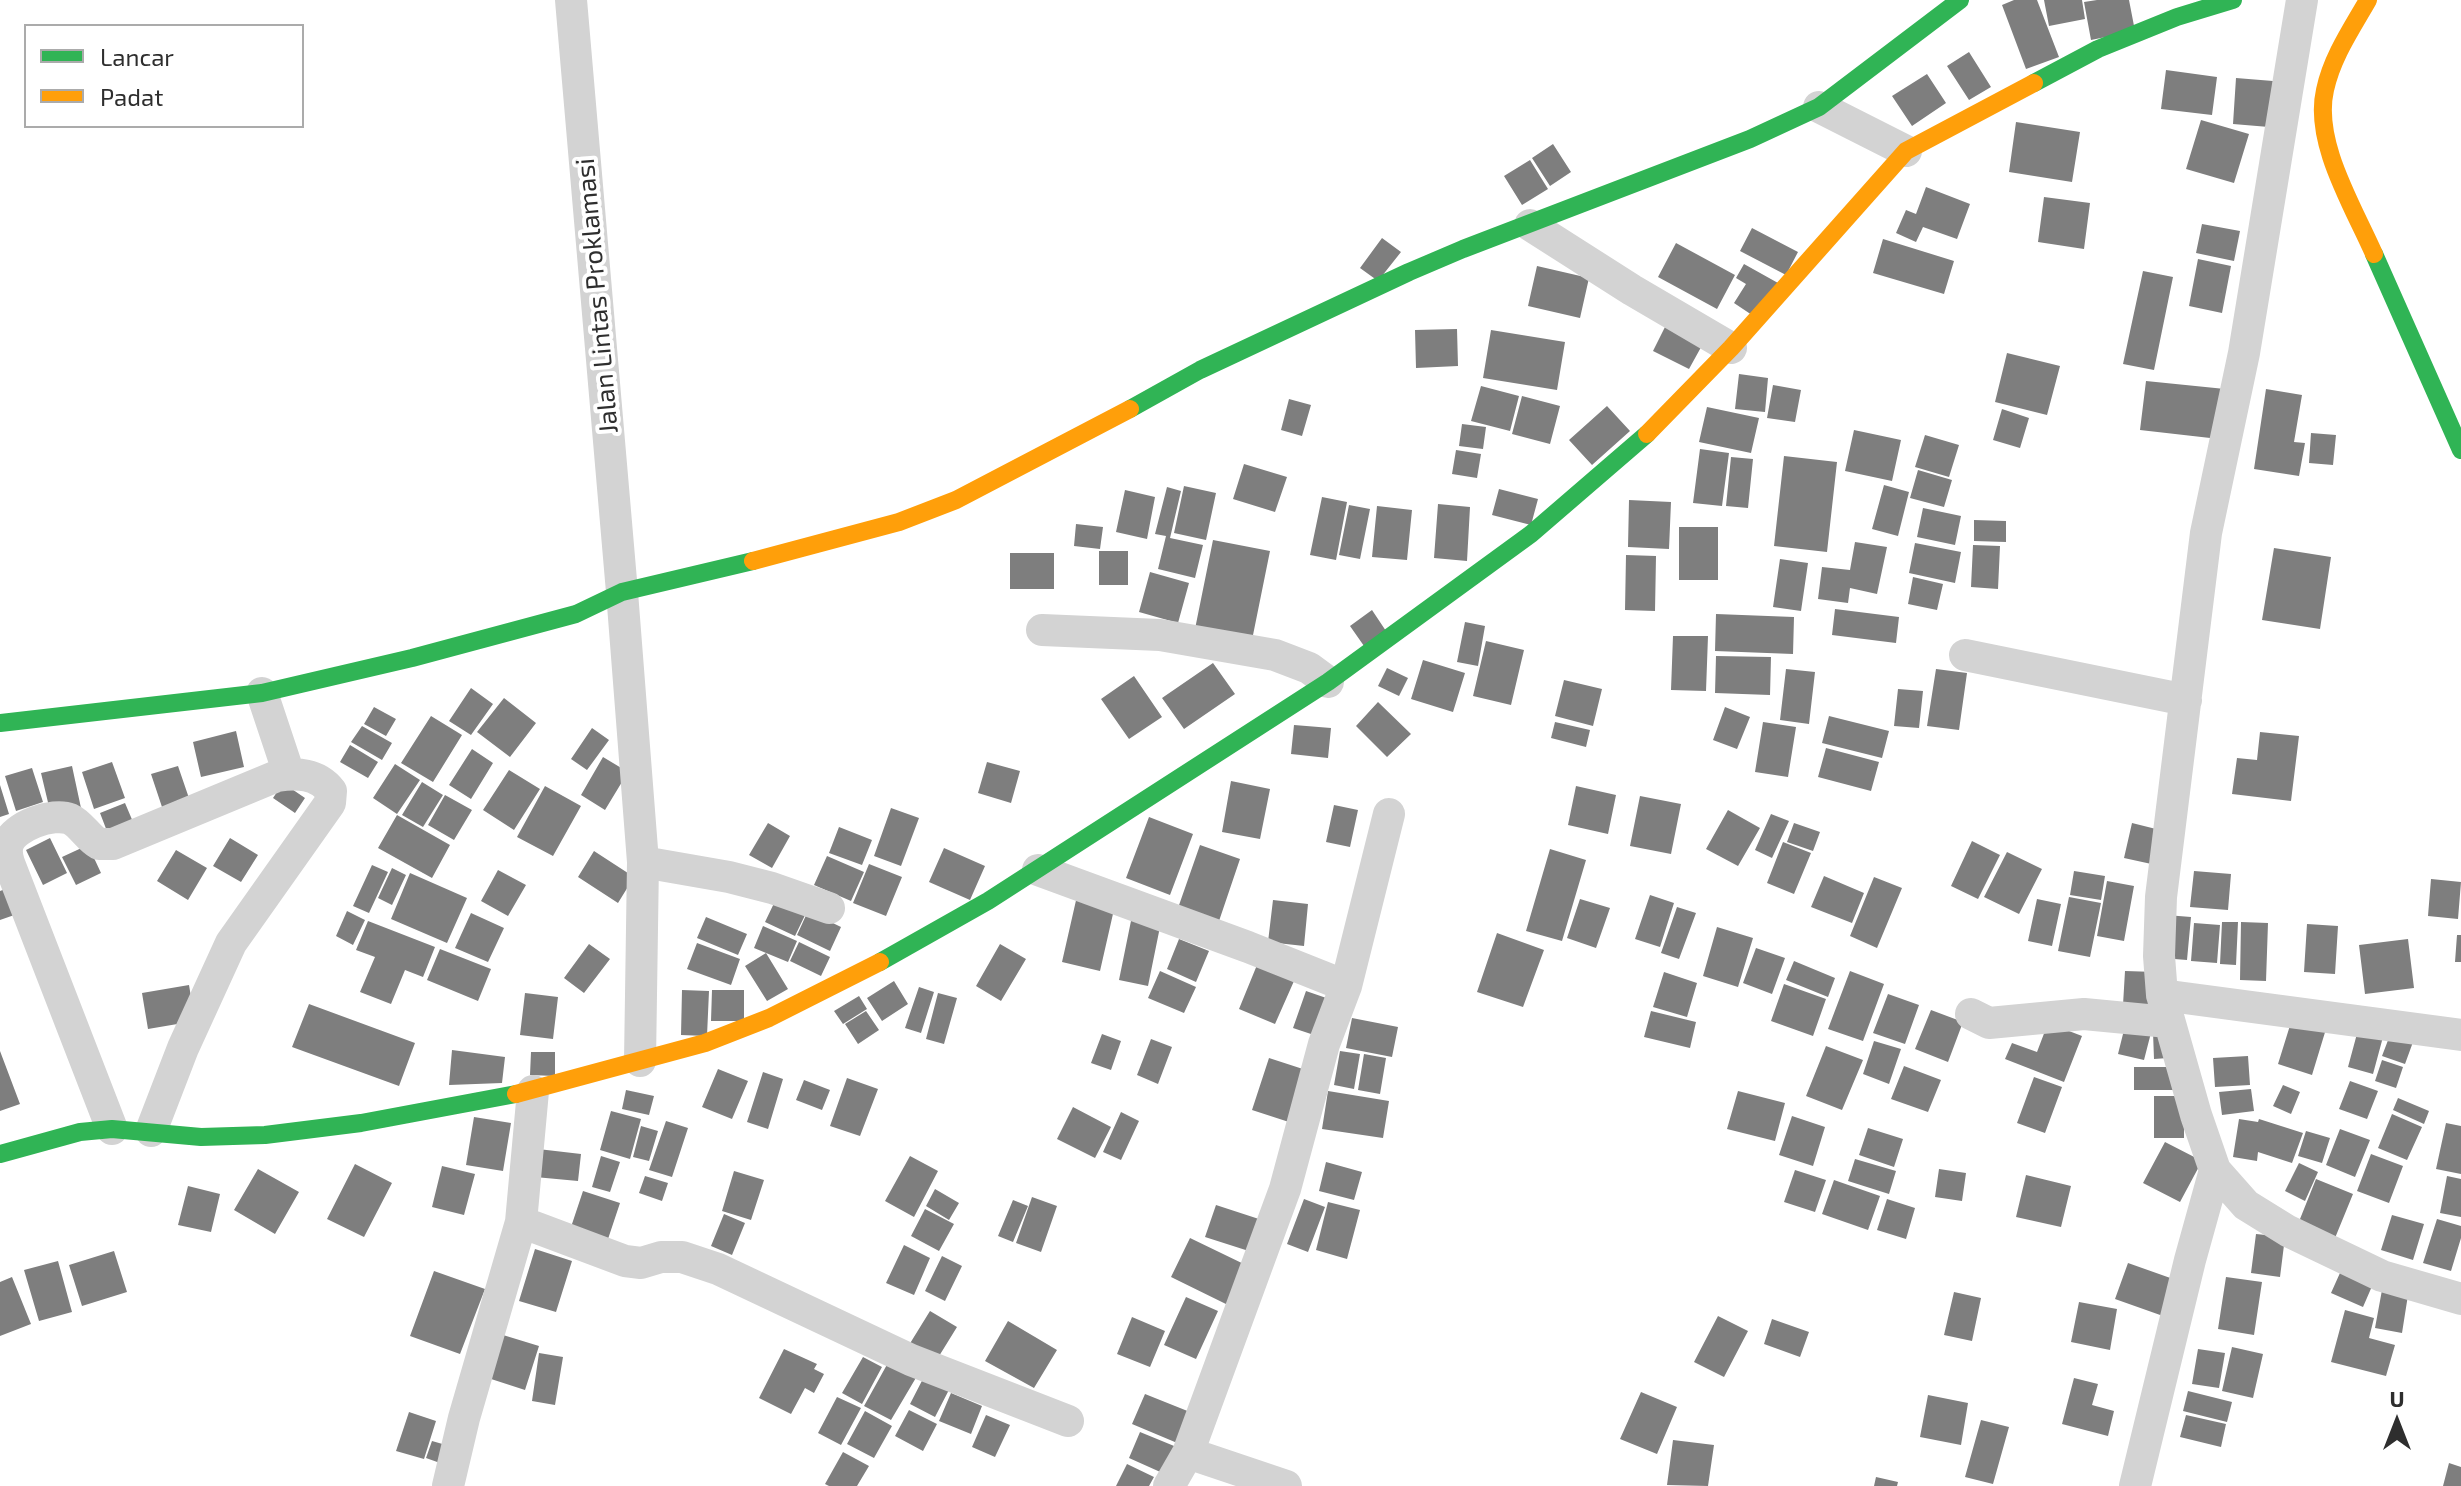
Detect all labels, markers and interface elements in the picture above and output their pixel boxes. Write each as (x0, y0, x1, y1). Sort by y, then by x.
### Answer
legend (24, 24, 304, 128)
text: Lancar (100, 42, 174, 71)
text: Padat (100, 82, 163, 111)
street label: Jalan Lintas Proklamasi (569, 157, 625, 435)
north arrow (2357, 1382, 2437, 1462)
text: U (2389, 1385, 2405, 1411)

